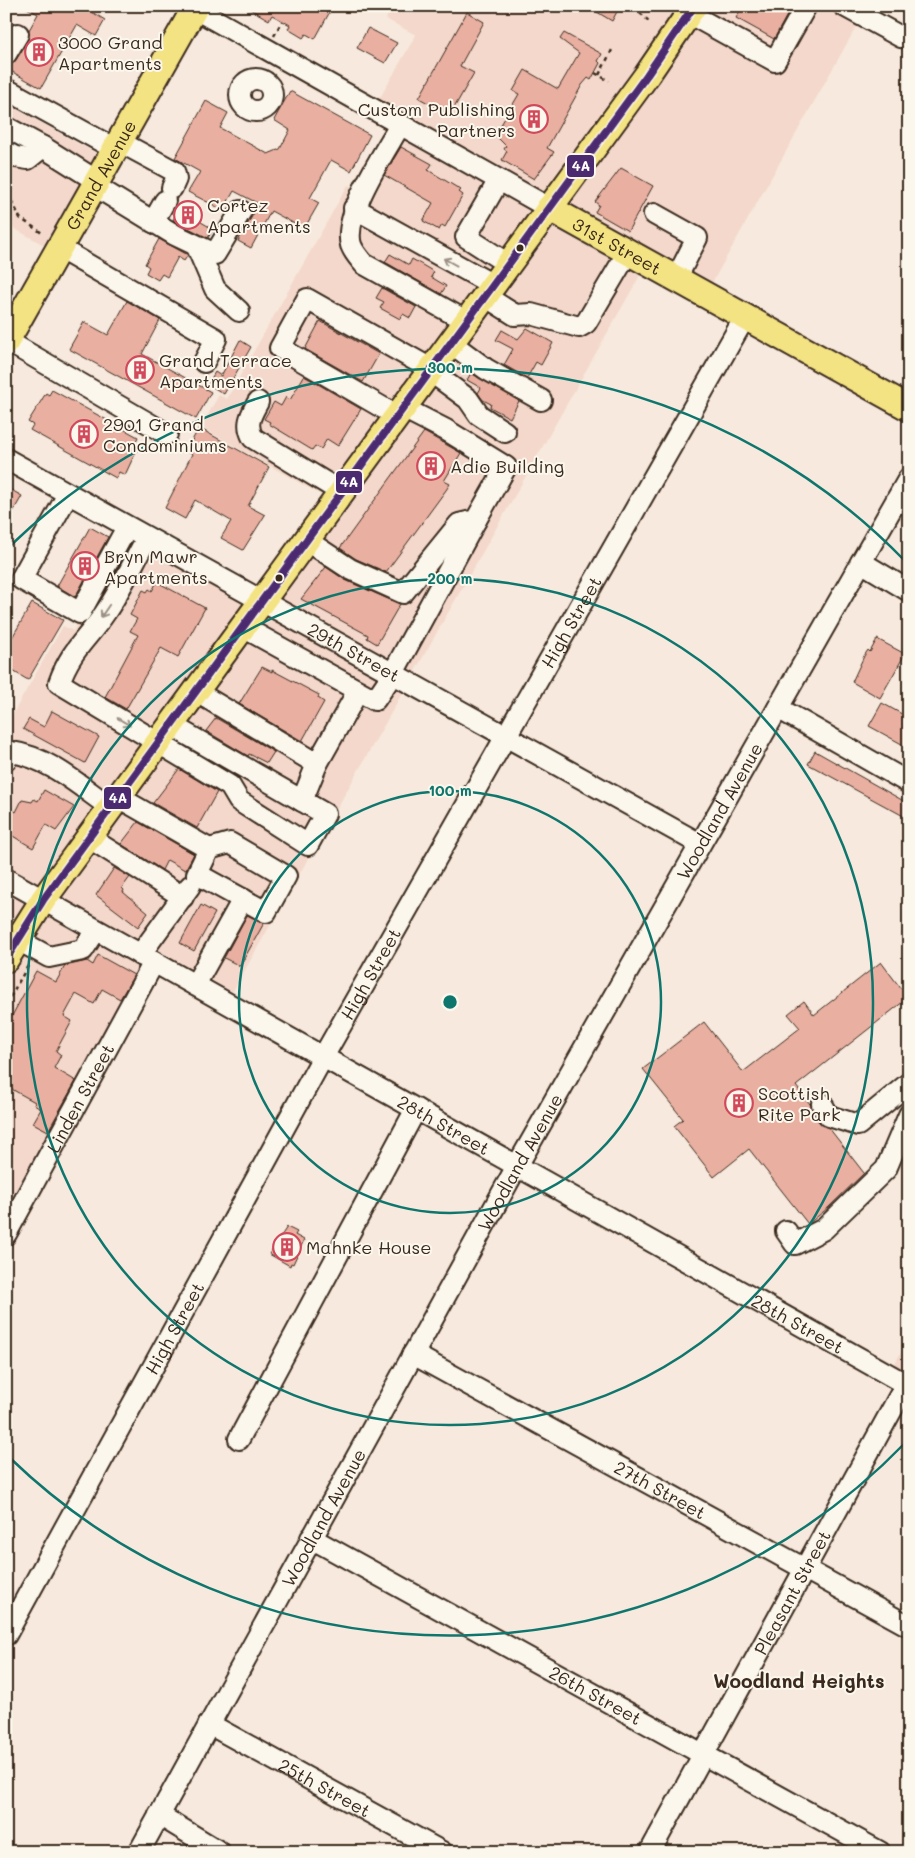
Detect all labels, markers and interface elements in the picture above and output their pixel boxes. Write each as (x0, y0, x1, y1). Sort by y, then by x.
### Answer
place label: 3000 Grand Apartments (58, 30, 163, 75)
building icon: 3000 Grand Apartments (24, 37, 54, 67)
place label: Custom Publishing Partners (358, 97, 515, 142)
building icon: Custom Publishing Partners (519, 104, 549, 134)
street label: Grand Avenue (60, 115, 141, 234)
line badge: 4A (566, 154, 595, 178)
text: 4A (572, 156, 591, 175)
place label: Cortez Apartments (207, 193, 311, 238)
building icon: Cortez Apartments (173, 200, 203, 230)
street label: 31st Street (568, 211, 666, 280)
unlabelled marker (515, 243, 525, 253)
one-way arrow (443, 256, 458, 266)
place label: Grand Terrace Apartments (159, 348, 292, 393)
building icon: Grand Terrace Apartments (125, 355, 155, 385)
text: 300 m (427, 357, 473, 377)
place label: 2901 Grand Condominiums (103, 412, 227, 457)
building icon: 2901 Grand Condominiums (69, 419, 99, 449)
building icon: Adio Building (416, 451, 446, 481)
place label: Adio Building (450, 454, 564, 478)
line badge: 4A (335, 470, 363, 494)
text: 4A (340, 472, 359, 491)
place label: Bryn Mawr Apartments (104, 544, 208, 589)
building icon: Bryn Mawr Apartments (70, 551, 100, 581)
text: 200 m (428, 568, 473, 588)
street label: High Street (535, 572, 607, 672)
unlabelled marker (274, 573, 284, 583)
one-way arrow (100, 604, 111, 618)
street label: 29th Street (304, 617, 404, 687)
one-way arrow (117, 718, 131, 728)
street label: Woodland Avenue (671, 738, 768, 884)
text: 100 m (428, 780, 472, 800)
line badge: 4A (103, 786, 132, 810)
text: 4A (109, 788, 128, 807)
street label: High Street (335, 924, 406, 1024)
centre of rings (441, 993, 459, 1011)
street label: Linden Street (41, 1039, 119, 1157)
place label: Scottish Rite Park (758, 1081, 841, 1126)
building icon: Scottish Rite Park (724, 1088, 754, 1118)
street label: 28th Street (393, 1089, 494, 1160)
street label: Woodland Avenue (472, 1089, 568, 1235)
building icon: Mahnke House (272, 1232, 302, 1262)
place label: Mahnke House (306, 1235, 431, 1259)
street label: High Street (139, 1278, 209, 1379)
street label: 28th Street (747, 1288, 848, 1359)
street label: Woodland Avenue (276, 1444, 371, 1591)
street label: 27th Street (610, 1455, 710, 1524)
street label: Pleasant Street (748, 1526, 836, 1659)
street label: 26th Street (545, 1660, 646, 1730)
district label: Woodland Heights (713, 1668, 885, 1693)
street label: 25th Street (274, 1753, 375, 1823)

